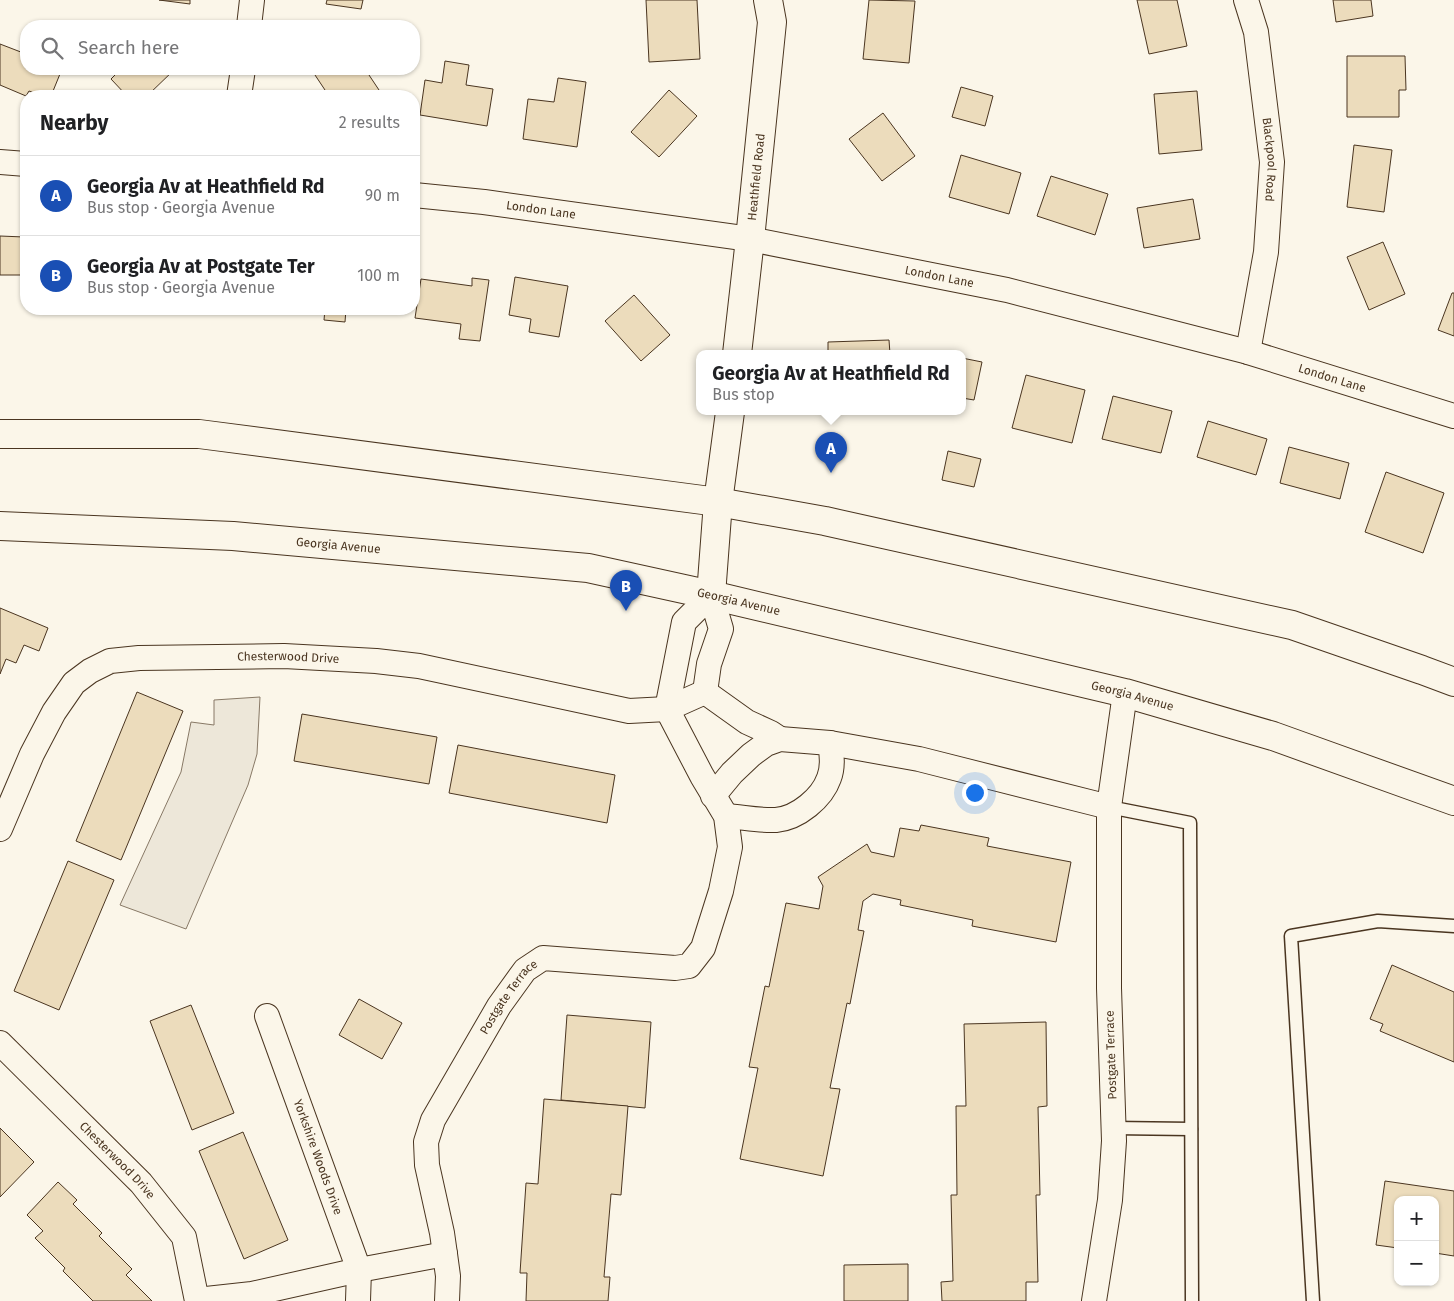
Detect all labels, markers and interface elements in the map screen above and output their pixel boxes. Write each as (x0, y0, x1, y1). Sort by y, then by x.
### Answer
search box (20, 20, 420, 75)
icon: search (38, 34, 66, 62)
text: Search here (78, 36, 179, 59)
text: Nearby (40, 110, 108, 136)
text: 2 results (339, 113, 400, 132)
street label: Blackpool Road (1260, 117, 1279, 202)
street label: Heathfield Road (745, 133, 768, 221)
text: Georgia Av at Heathfield Rd (87, 175, 325, 198)
text: A (51, 186, 61, 205)
text: 90 m (365, 186, 400, 205)
text: Bus stop · Georgia Avenue (87, 198, 275, 217)
street label: London Lane (505, 198, 577, 222)
text: Georgia Av at Postgate Ter (87, 255, 315, 278)
street label: London Lane (904, 263, 975, 290)
text: B (51, 266, 61, 285)
text: 100 m (357, 266, 400, 285)
text: Bus stop · Georgia Avenue (87, 278, 275, 297)
popup (696, 350, 966, 415)
street label: London Lane (1297, 361, 1368, 395)
text: Georgia Av at Heathfield Rd (712, 362, 950, 385)
text: Bus stop (712, 385, 775, 404)
pin: A (815, 432, 847, 473)
street label: Georgia Avenue (295, 535, 381, 556)
pin: B (610, 570, 642, 611)
street label: Georgia Avenue (696, 585, 782, 618)
street label: Chesterwood Drive (237, 649, 340, 666)
street label: Georgia Avenue (1090, 678, 1175, 714)
your location (962, 780, 988, 806)
street label: Postgate Terrace (477, 957, 540, 1037)
street label: Postgate Terrace (1102, 1010, 1120, 1100)
street label: Yorkshire Woods Drive (291, 1097, 345, 1217)
street label: Chesterwood Drive (77, 1119, 158, 1202)
map controls (1394, 1196, 1439, 1286)
button: + (1394, 1196, 1439, 1241)
button: − (1394, 1241, 1439, 1286)

